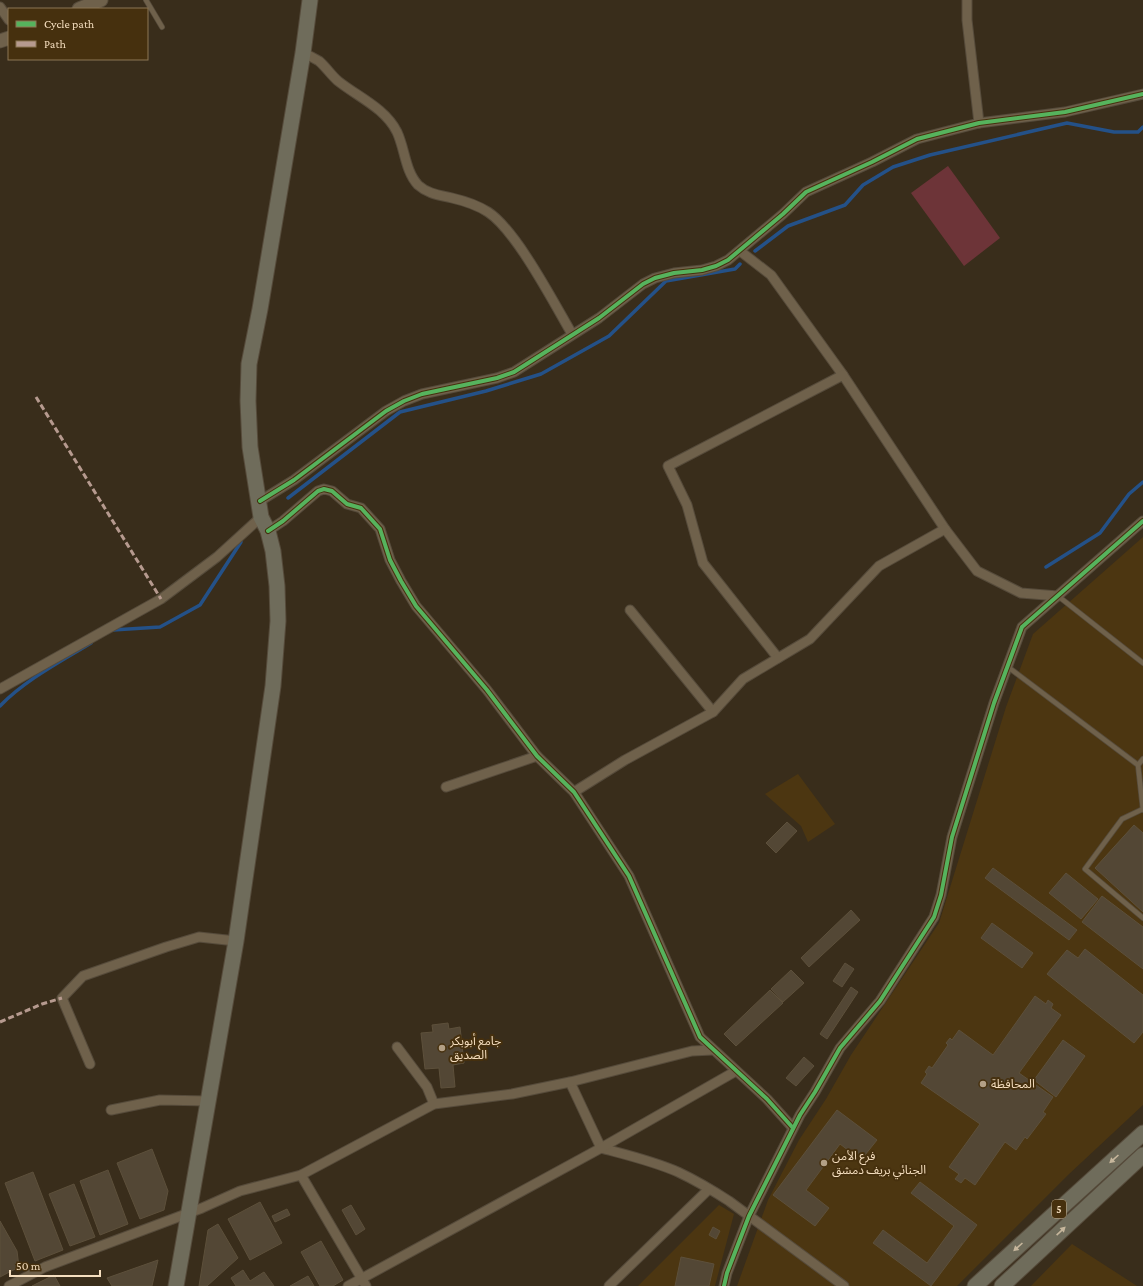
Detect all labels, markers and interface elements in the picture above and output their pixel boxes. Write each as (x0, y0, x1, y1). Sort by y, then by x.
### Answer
legend (8, 8, 148, 60)
text: Cycle path (44, 17, 95, 31)
text: Path (44, 37, 66, 51)
place label: جامع أبوبكر الصديق (449, 1033, 501, 1063)
marker: جامع أبوبكر الصديق (437, 1043, 447, 1053)
place label: المحافظة (991, 1077, 1035, 1091)
marker: المحافظة (978, 1079, 988, 1089)
place label: فرع الأمن الجنائي بريف دمشق (832, 1149, 926, 1180)
one-way arrow (1109, 1154, 1119, 1164)
marker: فرع الأمن الجنائي بريف دمشق (819, 1158, 829, 1168)
road number: 5 (1052, 1200, 1066, 1218)
one-way arrow (1056, 1226, 1066, 1236)
one-way arrow (1013, 1242, 1023, 1252)
scale bar (10, 1252, 100, 1278)
text: 50 m (16, 1259, 41, 1273)

